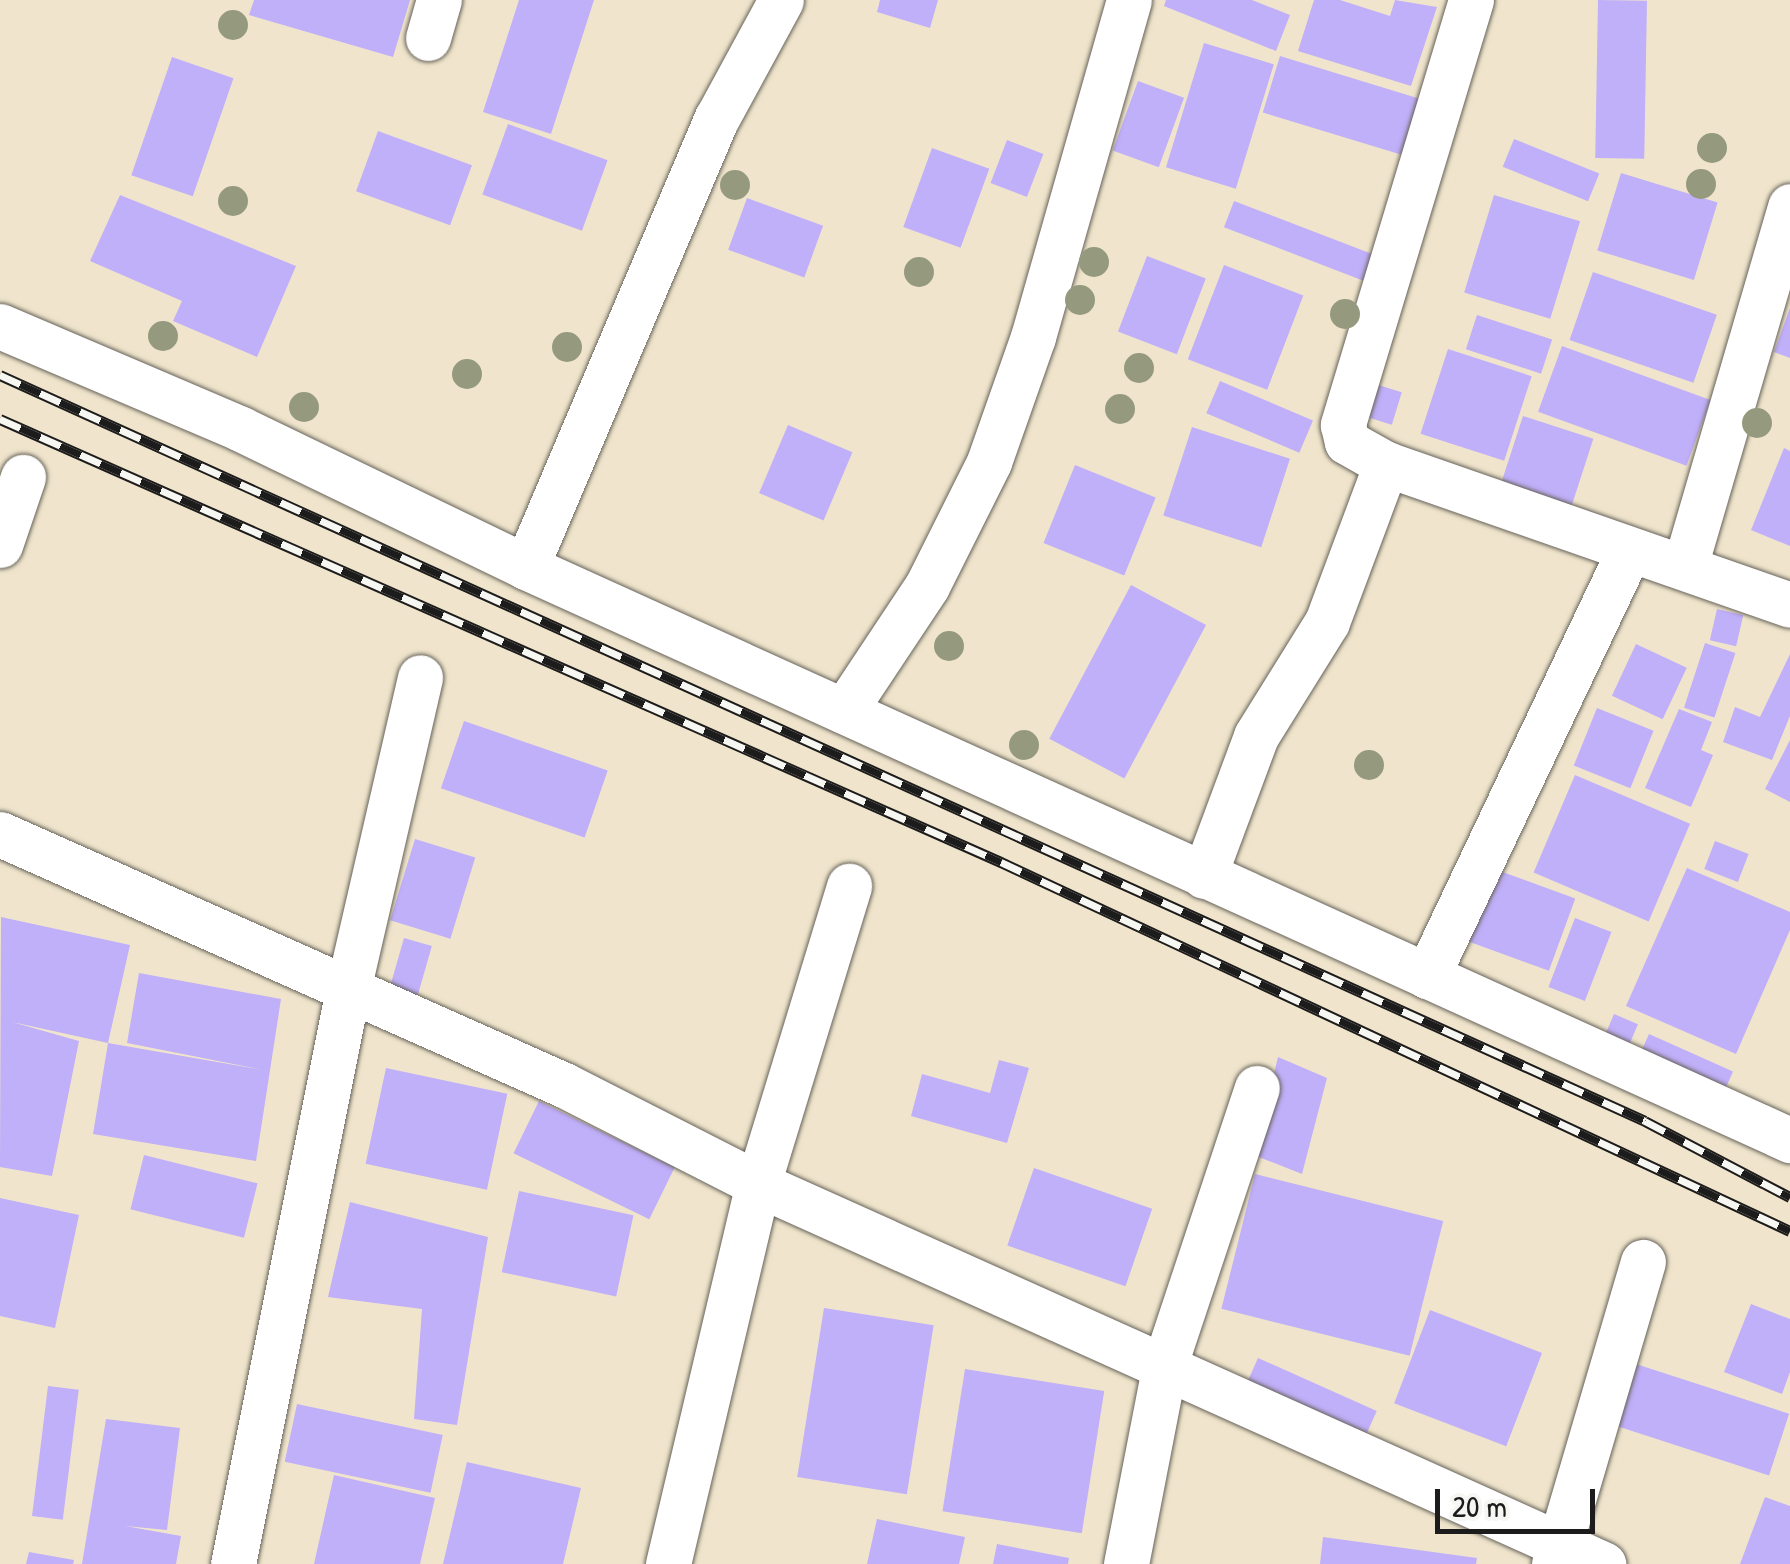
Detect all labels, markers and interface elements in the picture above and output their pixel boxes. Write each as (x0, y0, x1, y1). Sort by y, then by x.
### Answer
scale bar (1440, 1469, 1600, 1531)
text: 20 m (1452, 1486, 1507, 1526)

